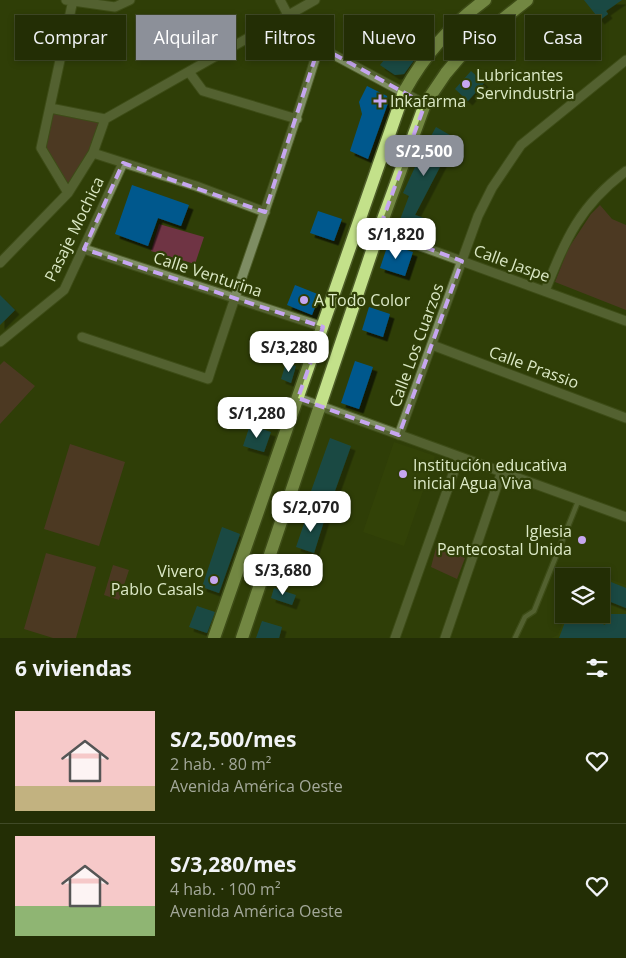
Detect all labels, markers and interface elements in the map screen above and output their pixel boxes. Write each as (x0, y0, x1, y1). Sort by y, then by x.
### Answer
chip: Comprar (15, 15, 126, 60)
chip: Alquilar (136, 15, 236, 60)
chip: Filtros (246, 15, 334, 60)
chip: Nuevo (344, 15, 434, 60)
chip: Piso (444, 15, 515, 60)
chip: Casa (525, 15, 601, 60)
place label: Lubricantes Servindustria (476, 64, 575, 104)
marker: Lubricantes Servindustria (460, 78, 472, 90)
place label: Inkafarma (390, 90, 466, 112)
marker: Inkafarma (374, 95, 386, 107)
pin: S/2,500 (378, 134, 470, 177)
text: S/2,500 (396, 140, 452, 162)
street label: Pasaje Mochica (39, 173, 109, 285)
pin: S/1,820 (350, 218, 442, 260)
text: S/1,820 (368, 223, 424, 245)
street label: Calle Jaspe (471, 239, 553, 287)
street label: Calle Venturina (151, 246, 265, 302)
street label: Calle Los Cuarzos (383, 280, 449, 410)
place label: A Todo Color (314, 289, 411, 311)
marker: A Todo Color (298, 294, 310, 306)
pin: S/3,280 (243, 330, 335, 373)
text: S/3,280 (261, 336, 317, 358)
street label: Calle Prassio (486, 341, 582, 393)
pin: S/1,280 (211, 396, 303, 439)
text: S/1,280 (229, 402, 285, 424)
place label: Institución educativa inicial Agua Viva (413, 454, 567, 494)
marker: Institución educativa inicial Agua Viva (397, 468, 409, 480)
pin: S/2,070 (265, 490, 357, 533)
text: S/2,070 (283, 496, 339, 518)
place label: Iglesia Pentecostal Unida (437, 520, 572, 560)
marker: Iglesia Pentecostal Unida (576, 534, 588, 546)
pin: S/3,680 (237, 554, 329, 596)
text: S/3,680 (255, 559, 311, 581)
place label: Vivero Pablo Casals (111, 560, 204, 600)
map controls (555, 568, 610, 623)
button: layers (555, 568, 610, 623)
marker: Vivero Pablo Casals (208, 574, 220, 586)
text: 6 viviendas (15, 654, 132, 682)
icon: filters (583, 654, 611, 682)
text: S/2,500/mes (170, 725, 296, 753)
icon: home (55, 731, 115, 791)
icon: heart (583, 747, 611, 775)
text: 2 hab. · 80 m² (170, 753, 271, 775)
text: Avenida América Oeste (170, 775, 343, 797)
text: S/3,280/mes (170, 850, 296, 878)
icon: home (55, 856, 115, 916)
icon: heart (583, 872, 611, 900)
text: 4 hab. · 100 m² (170, 878, 281, 900)
text: Avenida América Oeste (170, 900, 343, 922)

